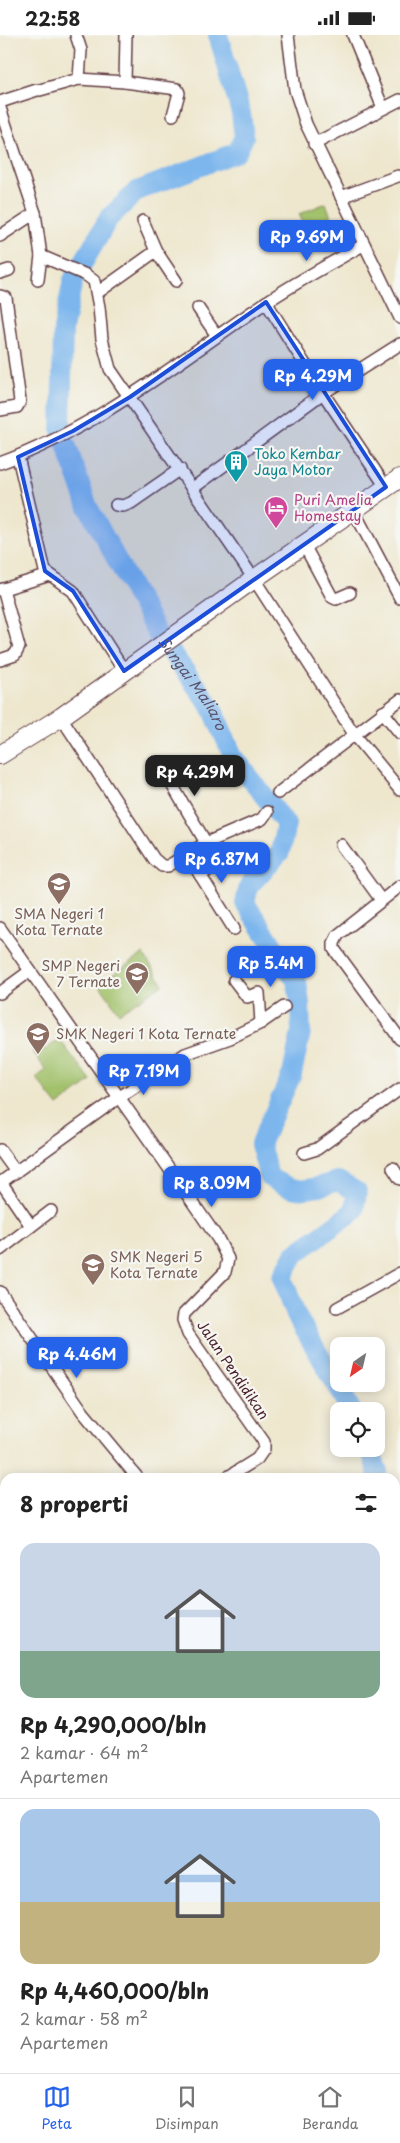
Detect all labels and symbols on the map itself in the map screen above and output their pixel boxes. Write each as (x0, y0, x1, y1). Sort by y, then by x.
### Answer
pin: Rp 9.69M (255, 219, 359, 262)
pin: Rp 4.29M (261, 359, 365, 401)
place label: Toko Kembar Jaya Motor (254, 443, 341, 480)
building icon: Toko Kembar Jaya Motor (223, 449, 249, 483)
place label: Puri Amelia Homestay (294, 489, 373, 526)
hotel icon: Puri Amelia Homestay (263, 495, 289, 529)
water label: Sungai Maliaro (153, 631, 234, 734)
pin: Rp 4.29M (143, 755, 247, 797)
pin: Rp 6.87M (170, 841, 274, 884)
school or university icon: SMA Negeri 1 Kota Ternate (46, 871, 72, 905)
place label: SMA Negeri 1 Kota Ternate (14, 903, 104, 940)
pin: Rp 5.4M (225, 945, 317, 988)
place label: SMP Negeri 7 Ternate (41, 955, 120, 992)
school or university icon: SMP Negeri 7 Ternate (124, 961, 150, 995)
school or university icon: SMK Negeri 1 Kota Ternate (25, 1021, 51, 1055)
place label: SMK Negeri 1 Kota Ternate (56, 1023, 236, 1044)
pin: Rp 7.19M (92, 1053, 196, 1096)
pin: Rp 8.09M (160, 1165, 264, 1208)
place label: SMK Negeri 5 Kota Ternate (110, 1246, 203, 1283)
school or university icon: SMK Negeri 5 Kota Ternate (80, 1252, 106, 1286)
street label: Jalan Pendidikan (192, 1316, 275, 1424)
pin: Rp 4.46M (25, 1337, 129, 1379)
north arrow (330, 1337, 385, 1393)

